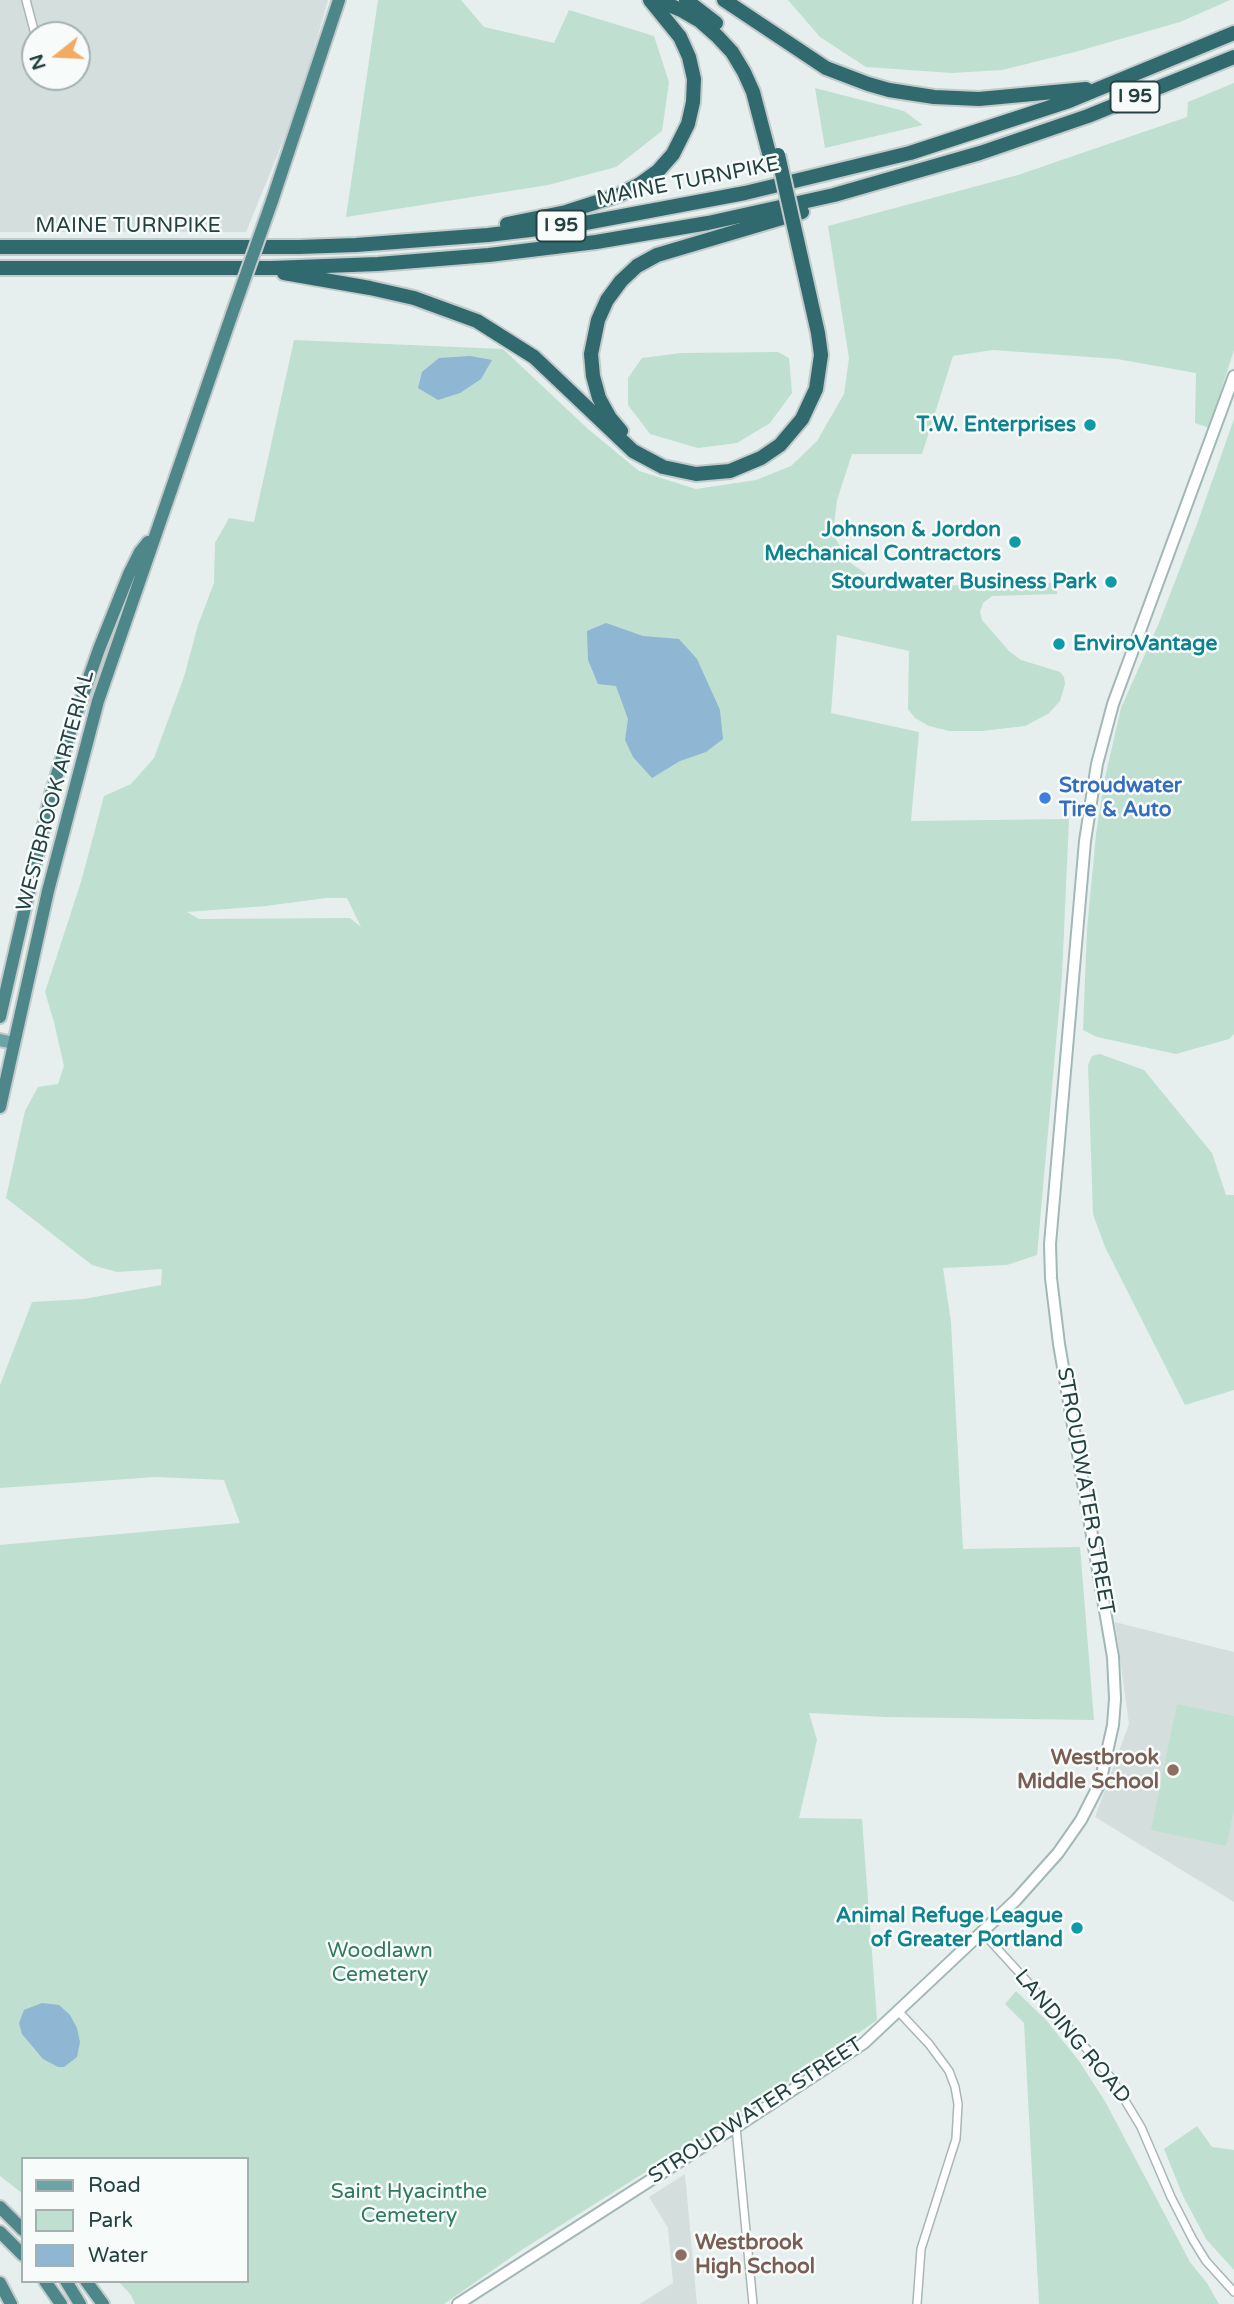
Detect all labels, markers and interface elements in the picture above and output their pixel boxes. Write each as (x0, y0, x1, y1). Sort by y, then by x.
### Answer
north arrow (21, 21, 91, 91)
text: N (25, 51, 51, 73)
road number: I 95 (1110, 82, 1160, 113)
street label: MAINE TURNPIKE (594, 152, 782, 212)
road number: I 95 (536, 210, 586, 242)
street label: MAINE TURNPIKE (35, 213, 221, 239)
place label: T.W. Enterprises (917, 412, 1076, 438)
marker: T.W. Enterprises (1082, 417, 1098, 433)
place label: Johnson & Jordon Mechanical Contractors (764, 517, 1001, 567)
marker: Johnson & Jordon Mechanical Contractors (1007, 534, 1023, 550)
place label: Stourdwater Business Park (831, 569, 1097, 595)
marker: Stourdwater Business Park (1103, 574, 1119, 590)
place label: EnviroVantage (1073, 631, 1217, 657)
marker: EnviroVantage (1051, 636, 1067, 652)
street label: WESTBROOK ARTERIAL (12, 668, 100, 914)
place label: Stroudwater Tire & Auto (1059, 773, 1182, 823)
marker: Stroudwater Tire & Auto (1037, 790, 1053, 806)
street label: STROUDWATER STREET (1051, 1366, 1119, 1616)
place label: Westbrook Middle School (1017, 1745, 1159, 1795)
marker: Westbrook Middle School (1165, 1762, 1181, 1778)
place label: Animal Refuge League of Greater Portland (836, 1903, 1063, 1953)
marker: Animal Refuge League of Greater Portland (1069, 1920, 1085, 1936)
park label: Woodlawn Cemetery (327, 1938, 433, 1988)
street label: LANDING ROAD (1009, 1965, 1135, 2109)
street label: STROUDWATER STREET (644, 2032, 868, 2190)
legend (21, 2157, 248, 2283)
text: Road (88, 2173, 141, 2198)
park label: Saint Hyacinthe Cemetery (331, 2179, 487, 2229)
text: Park (88, 2208, 133, 2233)
place label: Westbrook High School (695, 2230, 815, 2280)
text: Water (88, 2243, 148, 2268)
marker: Westbrook High School (673, 2247, 689, 2263)

